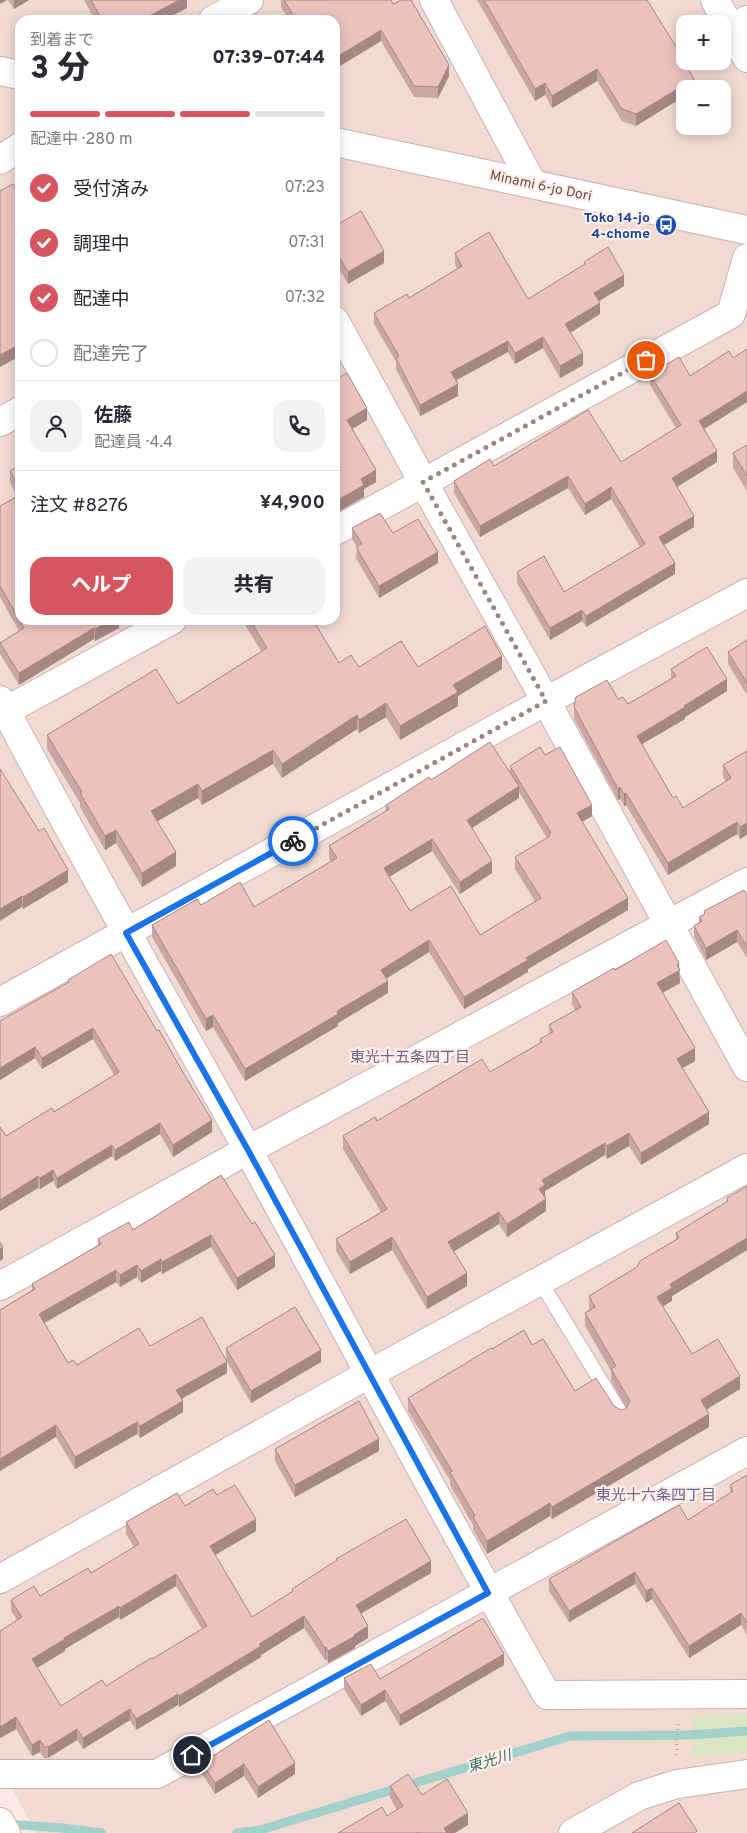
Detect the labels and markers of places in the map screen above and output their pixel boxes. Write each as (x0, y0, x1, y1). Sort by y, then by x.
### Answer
place label: Toko 14-jo 4-chome (584, 210, 650, 243)
bus stop icon: Toko 14-jo 4-chome (654, 213, 678, 237)
pin (625, 339, 667, 381)
pin (171, 1734, 213, 1776)

